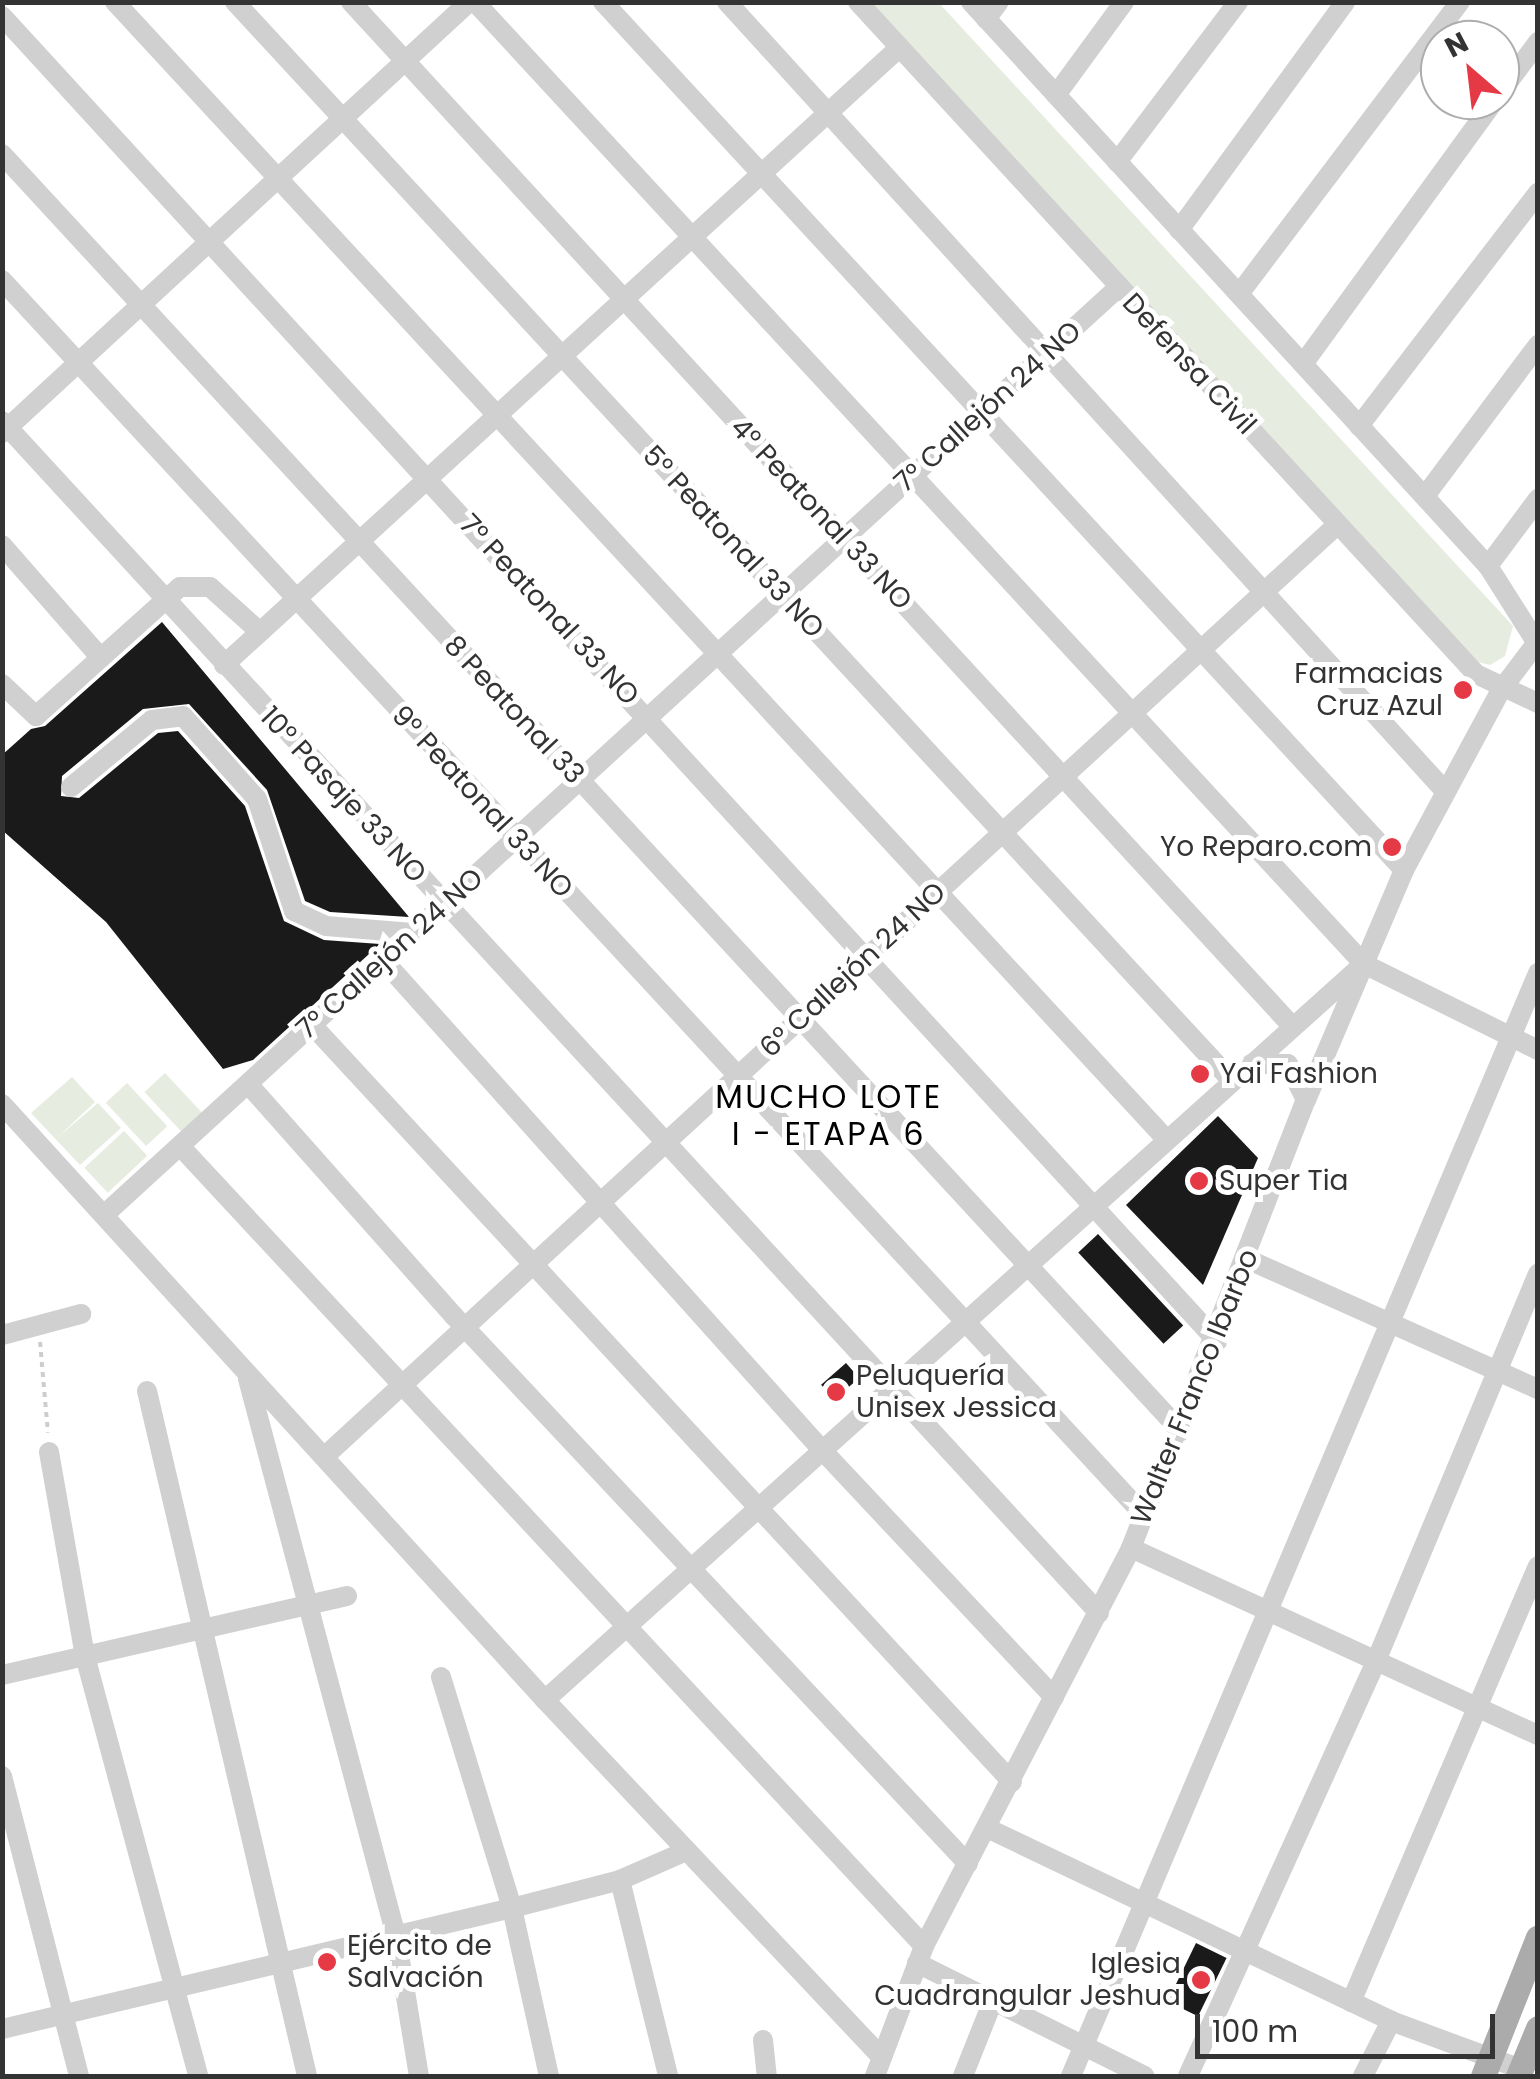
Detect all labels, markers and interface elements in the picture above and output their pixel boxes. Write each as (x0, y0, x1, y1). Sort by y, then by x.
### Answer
north arrow (1420, 20, 1520, 120)
text: N (1438, 23, 1475, 67)
street label: Defensa Civil (1115, 286, 1263, 442)
street label: 7° Callejón 24 NO (888, 315, 1088, 499)
street label: 4° Peatonal 33 NO (723, 411, 919, 617)
street label: 5° Peatonal 33 NO (635, 439, 831, 645)
street label: 7° Peatonal 33 NO (452, 508, 646, 712)
street label: 8 Peatonal 33 (437, 629, 591, 791)
place label: Farmacias Cruz Azul (1294, 657, 1443, 723)
marker: Farmacias Cruz Azul (1452, 679, 1474, 701)
street label: 9° Peatonal 33 NO (384, 699, 580, 905)
street label: 10° Pasaje 33 NO (253, 700, 433, 890)
place label: Yo Reparo.com (1160, 830, 1372, 864)
marker: Yo Reparo.com (1381, 836, 1403, 858)
street label: 7° Callejón 24 NO (290, 862, 490, 1046)
street label: 6° Callejón 24 NO (753, 875, 953, 1065)
place label: Yai Fashion (1220, 1057, 1378, 1091)
marker: Yai Fashion (1189, 1063, 1211, 1085)
district label: MUCHO LOTE I - ETAPA 6 (715, 1079, 943, 1154)
place label: Super Tia (1219, 1164, 1349, 1198)
marker: Super Tia (1188, 1170, 1210, 1192)
street label: Walter Franco Ibarbo (1124, 1244, 1266, 1530)
place label: Peluquería Unisex Jessica (856, 1359, 1057, 1425)
marker: Peluquería Unisex Jessica (825, 1381, 847, 1403)
place label: Ejército de Salvación (347, 1929, 492, 1995)
place label: Iglesia Cuadrangular Jeshua (874, 1947, 1181, 2013)
marker: Ejército de Salvación (316, 1951, 338, 1973)
marker: Iglesia Cuadrangular Jeshua (1190, 1969, 1212, 1991)
scale bar (1200, 1994, 1500, 2056)
text: 100 m (1212, 2010, 1298, 2053)

